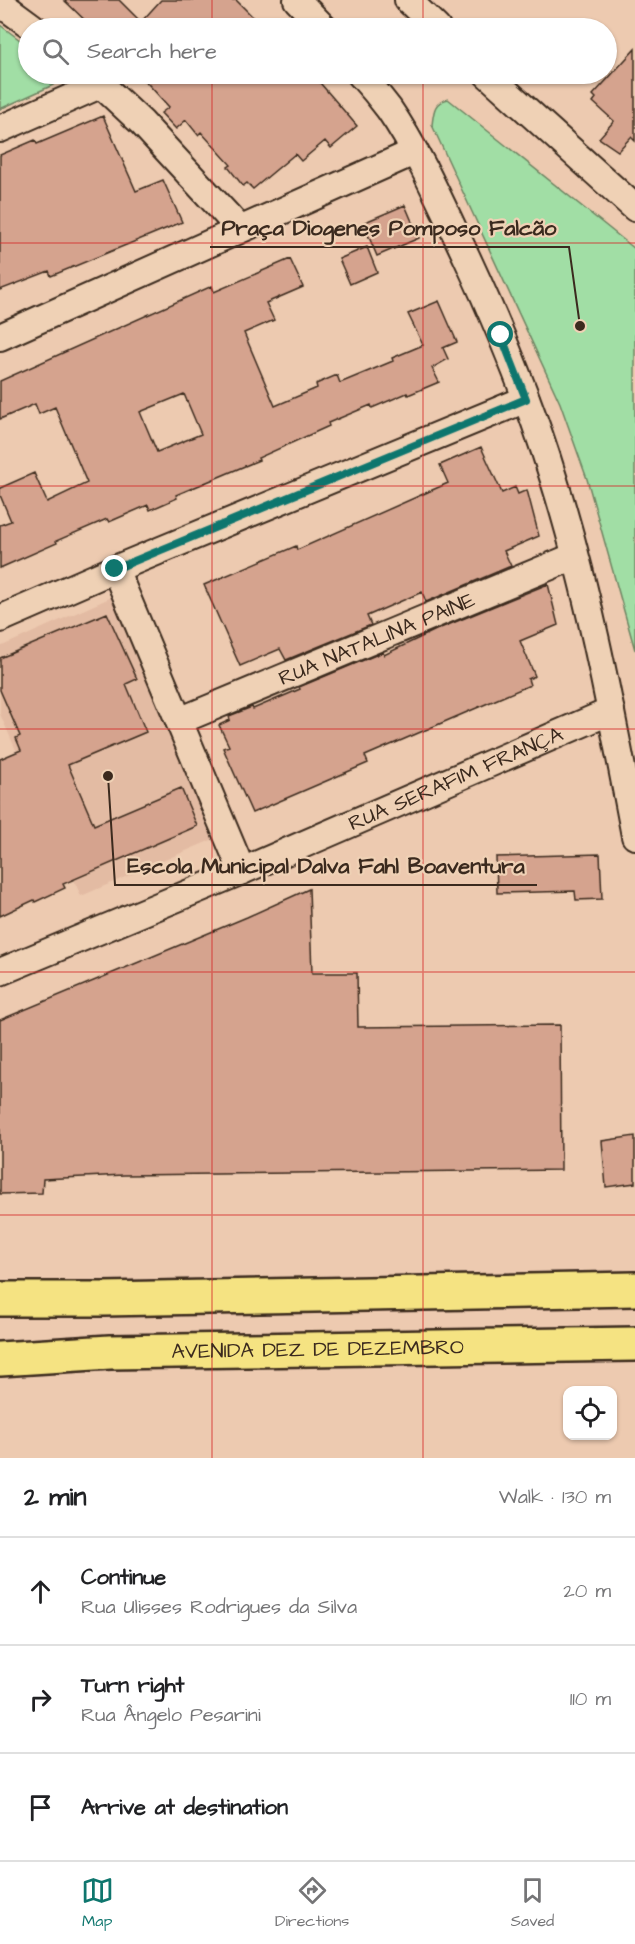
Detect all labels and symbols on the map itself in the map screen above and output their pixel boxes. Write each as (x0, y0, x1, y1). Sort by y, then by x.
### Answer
callout: Praça Diogenes Pomposo Falcão (210, 207, 569, 247)
text: Praça Diogenes Pomposo Falcão (221, 213, 557, 245)
route start (487, 321, 513, 347)
route end (101, 555, 127, 581)
street label: RUA NATALINA PAINE (274, 585, 480, 693)
street label: RUA SERAFIM FRANÇA (344, 719, 568, 838)
callout: Escola Municipal Dalva Fahl Boaventura (115, 845, 537, 885)
text: Escola Municipal Dalva Fahl Boaventura (127, 851, 525, 882)
street label: AVENIDA DEZ DE DEZEMBRO (171, 1333, 464, 1366)

